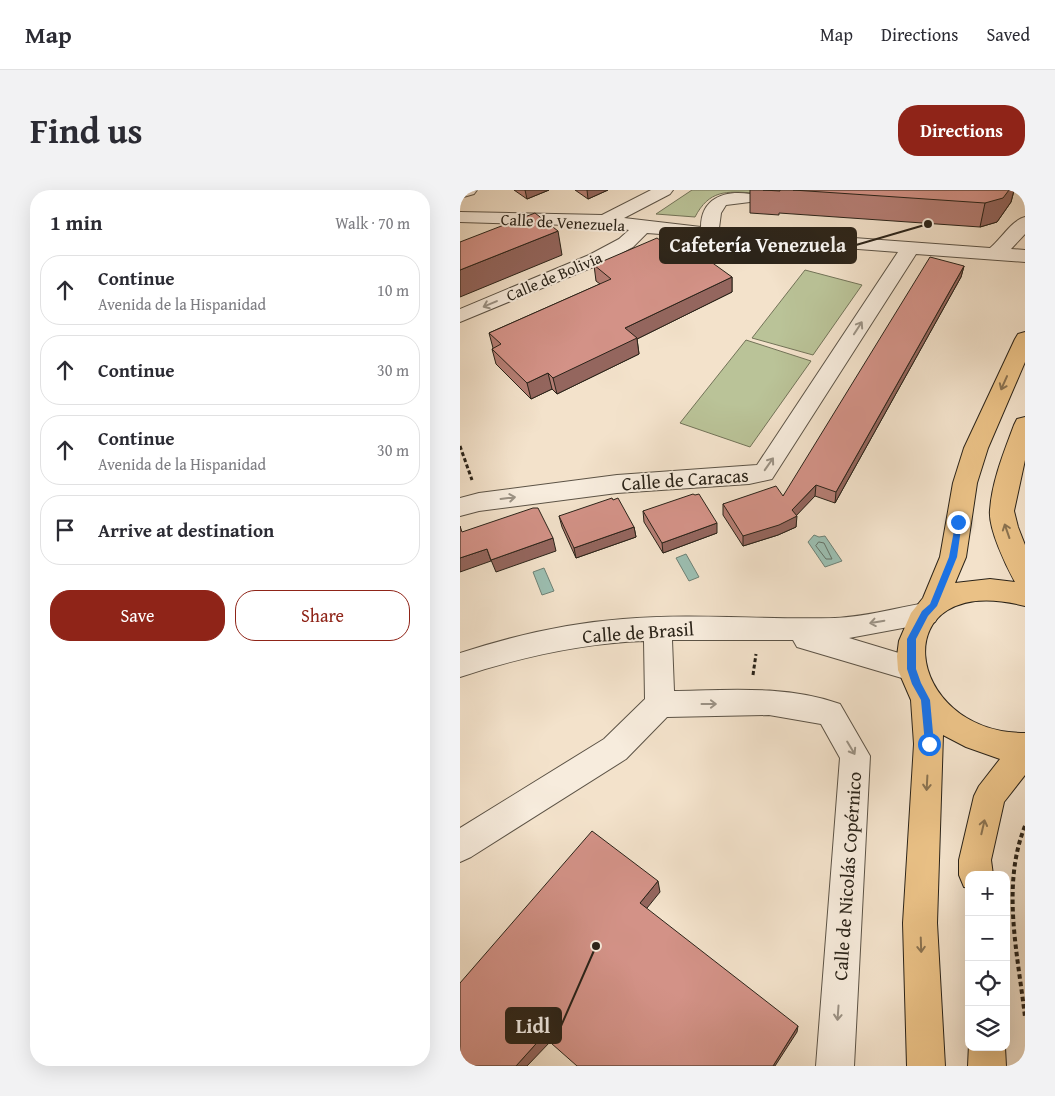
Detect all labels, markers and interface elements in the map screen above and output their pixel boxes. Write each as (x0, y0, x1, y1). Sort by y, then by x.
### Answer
text: Map (25, 17, 72, 52)
text: Map (820, 21, 853, 48)
text: Directions (881, 21, 958, 48)
text: Saved (986, 21, 1030, 48)
text: Find us (30, 105, 143, 156)
button: Directions (898, 105, 1025, 156)
text: 1 min (50, 207, 102, 238)
street label: Calle de Venezuela (500, 207, 626, 237)
text: Walk · 70 m (335, 211, 410, 235)
callout: Cafetería Venezuela (660, 228, 856, 263)
text: Cafetería Venezuela (670, 230, 847, 259)
street label: Calle de Bolivia (502, 245, 606, 307)
text: Continue (98, 264, 175, 292)
icon: ahead (51, 276, 79, 304)
text: 10 m (377, 278, 409, 302)
text: Avenida de la Hispanidad (98, 292, 266, 316)
one-way arrow (483, 299, 498, 309)
one-way arrow (854, 322, 864, 336)
icon: ahead (51, 356, 79, 384)
text: Continue (98, 356, 175, 384)
text: 30 m (377, 358, 409, 382)
one-way arrow (998, 375, 1008, 390)
text: Continue (98, 424, 175, 452)
icon: ahead (51, 436, 79, 464)
text: 30 m (377, 438, 409, 462)
text: Avenida de la Hispanidad (98, 452, 266, 476)
one-way arrow (764, 458, 774, 472)
street label: Calle de Caracas (621, 461, 749, 497)
one-way arrow (499, 493, 515, 503)
route end (947, 511, 970, 534)
icon: arrive (51, 516, 79, 544)
text: Arrive at destination (98, 516, 274, 544)
one-way arrow (1002, 524, 1011, 540)
button: Save (50, 590, 225, 641)
button: Share (235, 590, 410, 641)
street label: Calle de Brasil (581, 614, 695, 650)
one-way arrow (869, 617, 885, 627)
one-way arrow (700, 699, 716, 709)
route start (918, 733, 941, 756)
one-way arrow (846, 740, 856, 754)
street label: Calle de Nicolás Copérnico (826, 771, 868, 981)
one-way arrow (923, 775, 932, 791)
one-way arrow (979, 819, 988, 835)
map controls (965, 871, 1010, 1051)
button: + (965, 871, 1010, 916)
button: − (965, 916, 1010, 961)
one-way arrow (916, 937, 926, 953)
button: locate (965, 961, 1010, 1006)
one-way arrow (834, 1005, 843, 1021)
button: layers (965, 1006, 1010, 1051)
callout: Lidl (506, 1008, 561, 1043)
text: Lidl (516, 1011, 550, 1040)

